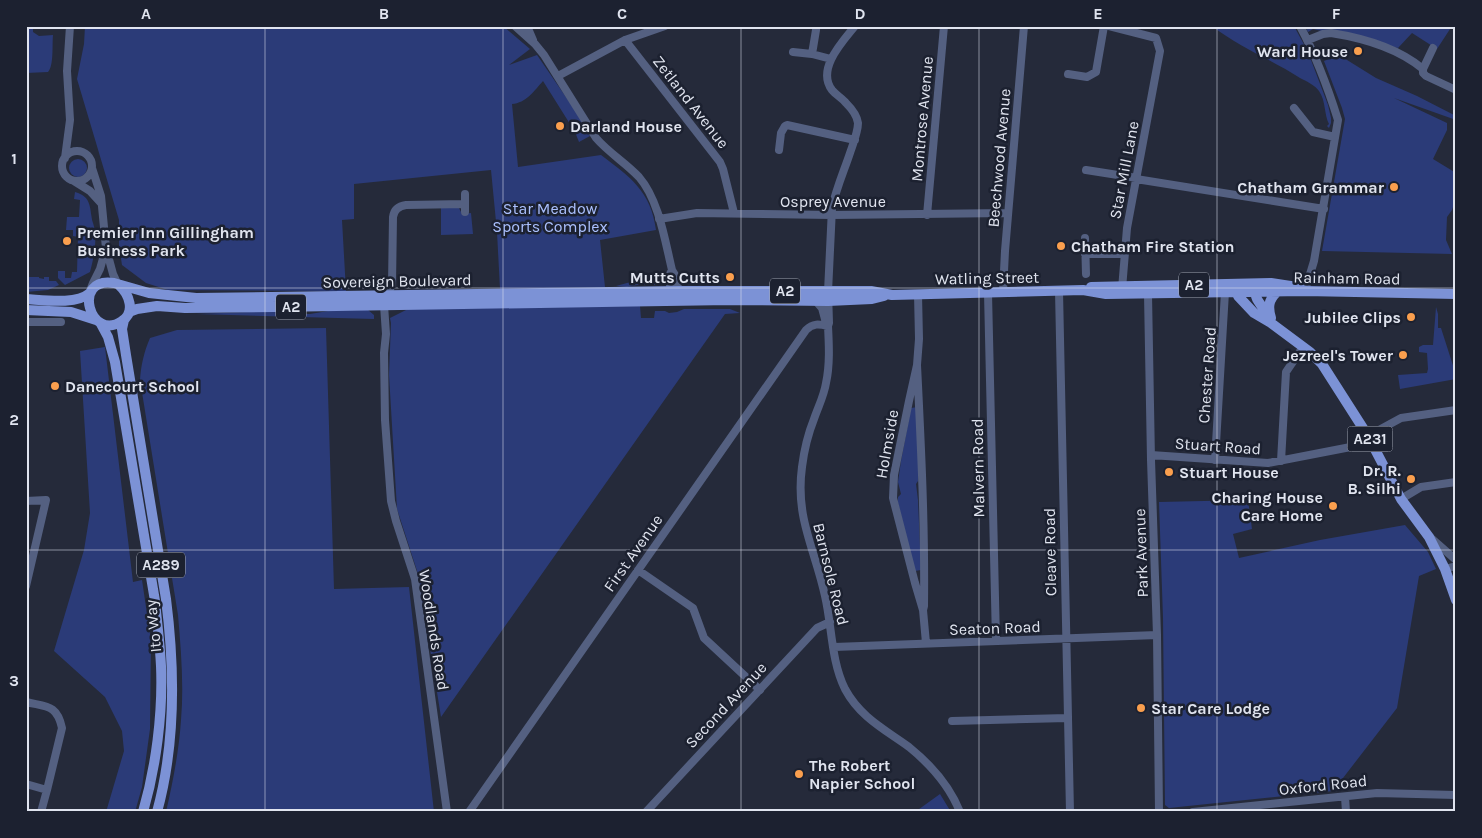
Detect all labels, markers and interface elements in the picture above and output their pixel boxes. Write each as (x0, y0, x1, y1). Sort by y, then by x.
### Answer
text: A (141, 4, 151, 23)
text: B (379, 4, 389, 23)
text: C (617, 4, 627, 23)
text: D (855, 4, 866, 23)
text: E (1093, 4, 1103, 23)
text: F (1332, 4, 1341, 23)
place label: Ward House (1257, 42, 1348, 61)
marker: Ward House (1352, 45, 1364, 57)
street label: Zetland Avenue (649, 52, 733, 152)
street label: Montrose Avenue (907, 56, 937, 182)
street label: Beechwood Avenue (983, 88, 1015, 228)
place label: Darland House (570, 117, 682, 136)
street label: Star Mill Lane (1105, 119, 1143, 221)
marker: Darland House (554, 120, 566, 132)
text: 1 (11, 149, 17, 168)
place label: Chatham Grammar (1237, 178, 1385, 197)
marker: Chatham Grammar (1388, 181, 1400, 193)
street label: Osprey Avenue (780, 192, 886, 211)
park label: Star Meadow Sports Complex (492, 199, 608, 236)
place label: Premier Inn Gillingham Business Park (77, 223, 254, 260)
marker: Premier Inn Gillingham Business Park (61, 235, 73, 247)
place label: Chatham Fire Station (1071, 237, 1235, 256)
marker: Chatham Fire Station (1055, 240, 1067, 252)
place label: Mutts Cutts (630, 268, 720, 287)
street label: Watling Street (935, 268, 1039, 288)
street label: Rainham Road (1293, 268, 1401, 288)
street label: Sovereign Boulevard (322, 270, 472, 292)
marker: Mutts Cutts (724, 271, 736, 283)
road number: A2 (1179, 272, 1209, 298)
road number: A2 (770, 278, 800, 304)
road number: A2 (276, 294, 306, 320)
place label: Jubilee Clips (1304, 308, 1401, 327)
marker: Jubilee Clips (1405, 311, 1417, 323)
street label: Chester Road (1194, 326, 1220, 424)
place label: Jezreel's Tower (1283, 346, 1394, 365)
marker: Jezreel's Tower (1397, 349, 1409, 361)
place label: Danecourt School (65, 377, 200, 396)
marker: Danecourt School (49, 380, 61, 392)
street label: Holmside (872, 408, 902, 480)
text: 2 (9, 410, 19, 429)
street label: Malvern Road (968, 418, 988, 518)
road number: A231 (1348, 426, 1392, 452)
street label: Stuart Road (1174, 434, 1262, 458)
place label: Dr. R. B. Silhi (1348, 461, 1402, 498)
place label: Stuart House (1179, 463, 1279, 482)
marker: Stuart House (1163, 466, 1175, 478)
marker: Dr. R. B. Silhi (1405, 473, 1417, 485)
place label: Charing House Care Home (1211, 488, 1323, 525)
marker: Charing House Care Home (1327, 500, 1339, 512)
street label: Cleave Road (1040, 508, 1060, 596)
street label: Park Avenue (1130, 508, 1152, 598)
street label: First Avenue (599, 511, 667, 595)
street label: Barnsole Road (809, 521, 853, 627)
road number: A289 (137, 552, 185, 578)
street label: Woodlands Road (415, 568, 453, 692)
street label: Ito Way (141, 598, 165, 653)
street label: Seaton Road (949, 617, 1041, 639)
street label: Second Avenue (681, 658, 771, 752)
text: 3 (9, 671, 19, 690)
place label: Star Care Lodge (1151, 699, 1270, 718)
marker: Star Care Lodge (1135, 702, 1147, 714)
place label: The Robert Napier School (809, 756, 915, 793)
marker: The Robert Napier School (793, 768, 805, 780)
street label: Oxford Road (1278, 771, 1368, 799)

